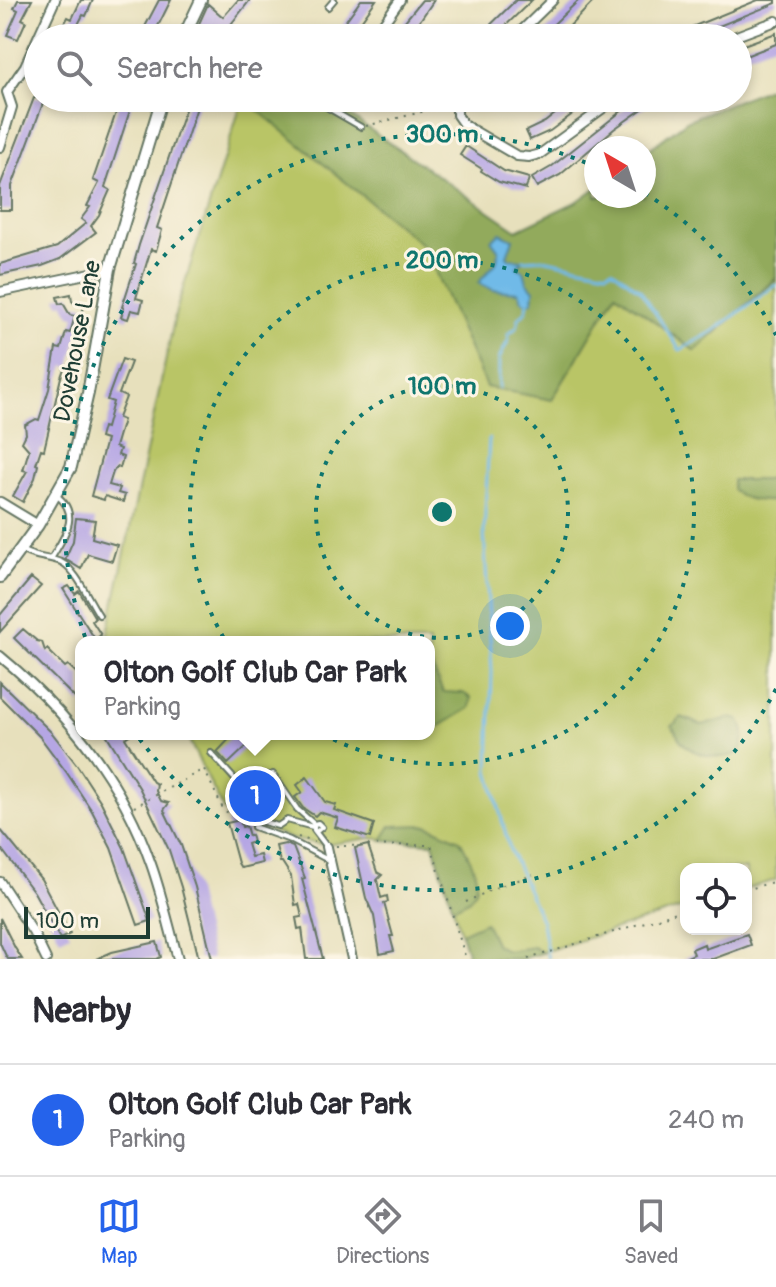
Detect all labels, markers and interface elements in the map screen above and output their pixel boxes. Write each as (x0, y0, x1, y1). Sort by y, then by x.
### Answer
search box (24, 24, 752, 112)
icon: search (52, 46, 96, 90)
text: Search here (116, 50, 263, 87)
text: 300 m (406, 120, 478, 149)
north arrow (584, 136, 656, 208)
text: 200 m (406, 246, 478, 275)
street label: Dovehouse Lane (48, 258, 107, 424)
text: 100 m (408, 372, 476, 401)
centre of rings (428, 498, 456, 526)
your location (490, 606, 530, 646)
popup (75, 636, 435, 740)
text: Olton Golf Club Car Park (103, 654, 407, 691)
text: Parking (103, 691, 181, 723)
pin: 1 (229, 766, 281, 826)
map controls (680, 863, 752, 935)
button: locate (680, 863, 752, 935)
scale bar (24, 903, 150, 939)
text: 100 m (36, 907, 99, 935)
text: Nearby (32, 990, 131, 1033)
text: Olton Golf Club Car Park (108, 1086, 412, 1123)
text: 1 (53, 1104, 63, 1136)
text: 240 m (668, 1104, 744, 1136)
text: Parking (108, 1123, 186, 1155)
tab: Map (97, 1194, 141, 1270)
tab: Directions (336, 1194, 429, 1270)
tab: Saved (624, 1194, 679, 1270)

